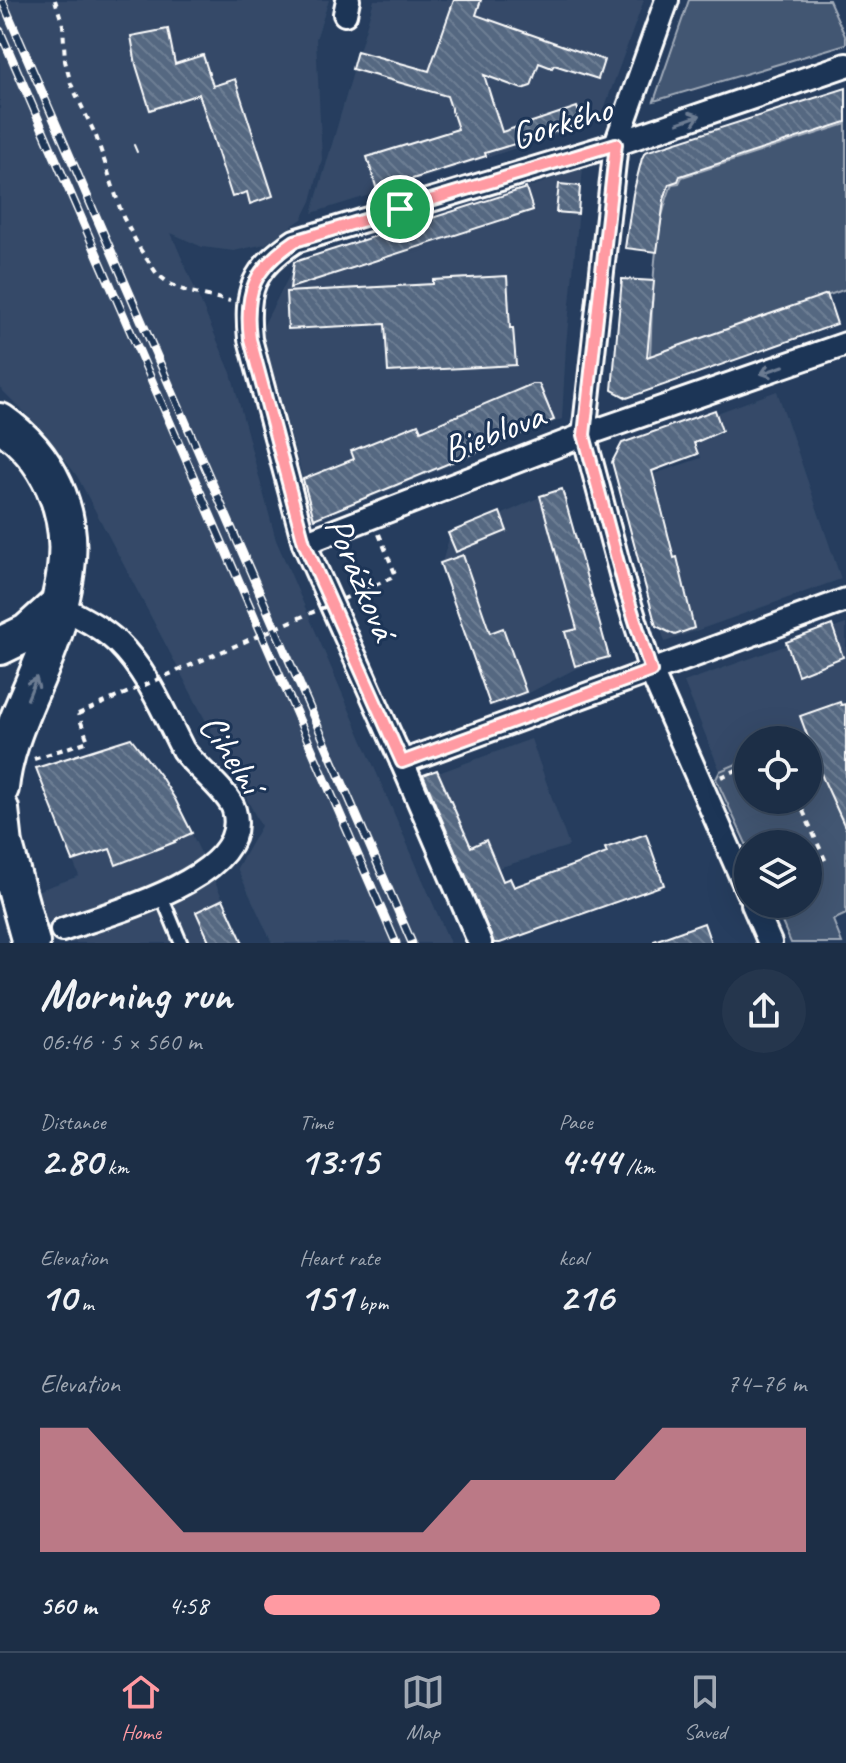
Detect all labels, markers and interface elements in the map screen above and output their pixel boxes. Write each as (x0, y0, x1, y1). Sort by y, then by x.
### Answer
street label: Gorkého (505, 84, 620, 160)
one-way arrow (677, 110, 702, 125)
pin (366, 175, 434, 243)
icon: arrive (378, 187, 422, 231)
one-way arrow (760, 363, 785, 378)
street label: Bieblova (436, 391, 553, 473)
street label: Porážková (315, 510, 410, 650)
one-way arrow (26, 676, 40, 701)
street label: Cihelní (189, 705, 279, 809)
map controls (734, 726, 822, 918)
button: locate (734, 726, 822, 814)
button: layers (734, 830, 822, 918)
text: Morning run (40, 967, 232, 1022)
button: share (722, 969, 806, 1053)
text: 06:46 · 5 × 560 m (40, 1025, 201, 1058)
text: Distance (40, 1108, 106, 1136)
text: Time (299, 1108, 333, 1136)
text: Pace (559, 1108, 593, 1136)
text: 2.80 (40, 1136, 102, 1186)
text: 13:15 (299, 1136, 379, 1186)
text: 4:44 (559, 1136, 621, 1186)
text: km (102, 1153, 129, 1181)
text: /km (621, 1153, 655, 1181)
text: Elevation (40, 1244, 108, 1272)
text: Heart rate (299, 1244, 380, 1272)
text: kcal (559, 1244, 588, 1272)
text: 10 (40, 1272, 76, 1322)
text: 151 (299, 1272, 353, 1322)
text: 216 (559, 1272, 614, 1322)
text: m (76, 1289, 94, 1317)
text: bpm (353, 1289, 388, 1317)
text: Elevation (40, 1367, 120, 1400)
text: 74–76 m (727, 1367, 806, 1400)
text: 560 m (40, 1589, 96, 1622)
text: 4:58 (168, 1589, 208, 1622)
tab: Home (119, 1670, 163, 1746)
tab: Map (401, 1670, 445, 1746)
tab: Saved (683, 1670, 727, 1746)

